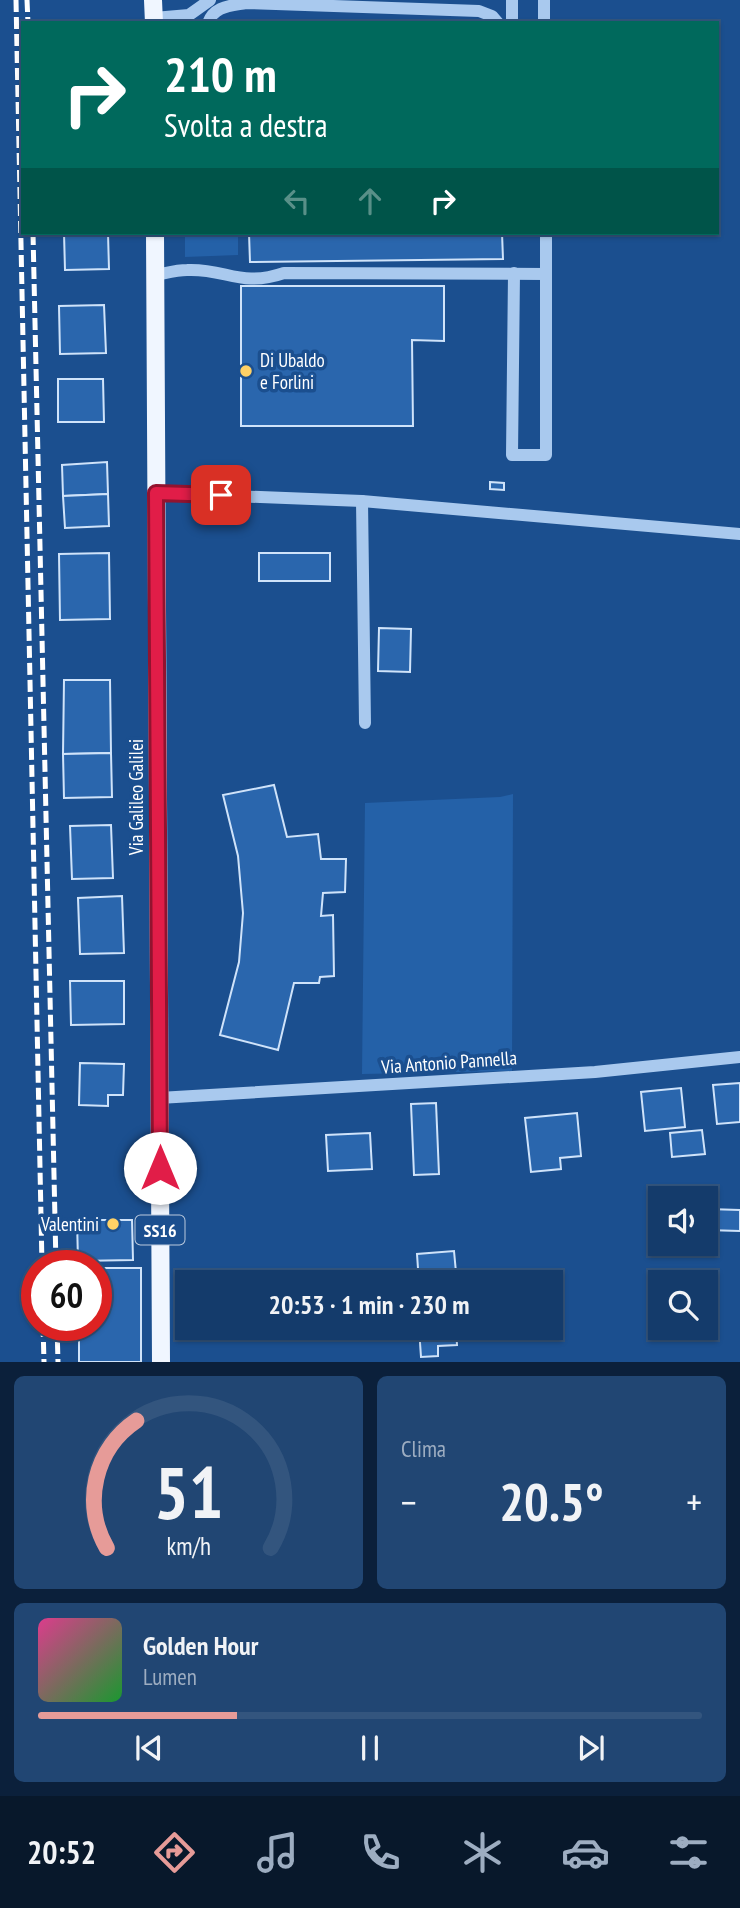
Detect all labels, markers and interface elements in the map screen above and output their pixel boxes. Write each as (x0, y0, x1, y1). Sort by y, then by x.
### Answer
text: 210 m (164, 42, 277, 106)
icon: right (49, 49, 140, 140)
text: Svolta a destra (164, 104, 328, 146)
icon: left (278, 182, 316, 220)
icon: ahead (351, 182, 389, 220)
icon: right (424, 182, 462, 220)
place label: Di Ubaldo e Forlini (260, 348, 325, 394)
marker: Di Ubaldo e Forlini (238, 363, 254, 379)
pin (191, 465, 251, 525)
icon: arrive (202, 476, 240, 514)
street label: Via Galileo Galilei (124, 739, 148, 856)
street label: Via Antonio Pannella (379, 1045, 518, 1079)
position arrow (123, 1131, 197, 1205)
map controls (648, 1186, 718, 1340)
button: sound (648, 1186, 718, 1256)
place label: Valentini (40, 1212, 99, 1236)
marker: Valentini (105, 1216, 121, 1232)
road number: SS16 (136, 1216, 184, 1245)
speed limit sign: 60 (21, 1250, 112, 1341)
button: search (648, 1270, 718, 1340)
text: 20:53 · 1 min · 230 m (269, 1288, 469, 1321)
text: Clima (401, 1434, 446, 1463)
text: 51 (154, 1445, 223, 1539)
text: 20.5° (499, 1468, 604, 1535)
text: − (401, 1477, 417, 1526)
text: + (686, 1477, 702, 1526)
text: km/h (166, 1530, 211, 1562)
text: Golden Hour (143, 1629, 258, 1662)
text: Lumen (143, 1662, 197, 1691)
icon: previous (130, 1729, 168, 1767)
icon: pause (351, 1729, 389, 1767)
icon: next (572, 1729, 610, 1767)
icon: directions (150, 1828, 199, 1877)
icon: music (253, 1828, 302, 1877)
icon: phone (356, 1828, 405, 1877)
icon: climate (458, 1828, 507, 1877)
icon: car (561, 1828, 610, 1877)
icon: filters (664, 1828, 713, 1877)
text: 20:52 (27, 1831, 96, 1873)

